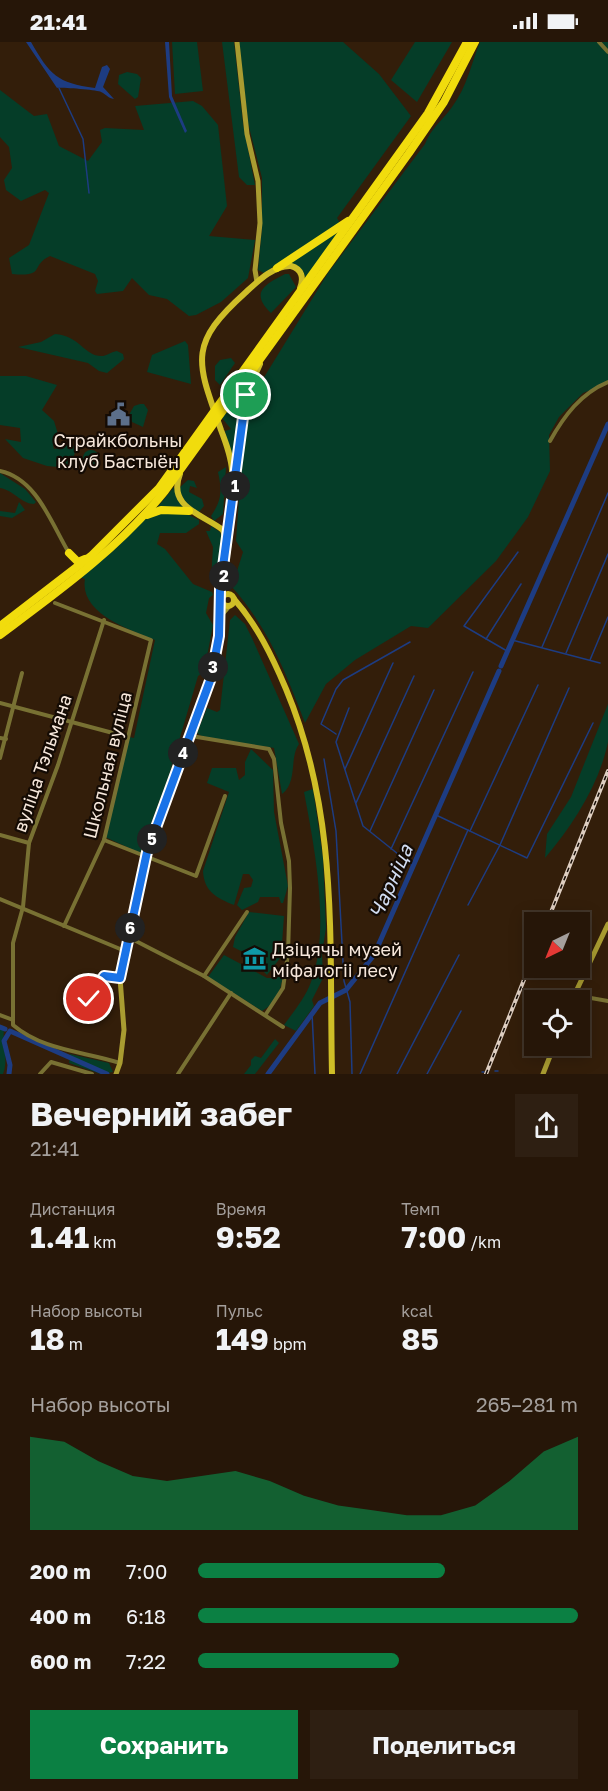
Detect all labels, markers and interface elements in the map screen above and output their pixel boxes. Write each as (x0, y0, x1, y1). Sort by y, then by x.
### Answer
text: 21:41 (30, 8, 87, 35)
pin (220, 369, 271, 420)
icon: arrive (229, 378, 262, 411)
public building icon: Страйкбольны клуб Бастыён (105, 401, 131, 427)
place label: Страйкбольны клуб Бастыён (54, 429, 182, 472)
pin: 1 (220, 471, 250, 501)
text: 1 (231, 476, 239, 496)
pin: 2 (209, 561, 239, 591)
text: 2 (219, 566, 229, 586)
pin: 3 (198, 652, 228, 682)
text: 3 (208, 657, 218, 677)
street label: Школьная вуліца (78, 689, 136, 841)
street label: вуліца Тэльмана (8, 691, 76, 835)
pin: 4 (168, 738, 198, 768)
text: 4 (178, 743, 188, 763)
pin: 5 (137, 824, 167, 854)
text: 5 (147, 829, 157, 849)
water label: Чарніца (363, 840, 417, 922)
north arrow (524, 912, 590, 978)
map controls (524, 912, 590, 1056)
pin: 6 (115, 913, 145, 943)
text: 6 (125, 918, 135, 938)
place label: Дзіцячы музей міфалогіі лесу (272, 938, 402, 981)
museum icon: Дзіцячы музей міфалогіі лесу (241, 946, 267, 972)
pin (63, 973, 114, 1024)
icon: check (72, 982, 105, 1015)
button: locate (524, 990, 590, 1056)
text: Вечерний забег (30, 1094, 292, 1133)
button: share (515, 1094, 578, 1157)
text: 21:41 (30, 1136, 79, 1160)
text: Дистанция (30, 1199, 115, 1219)
text: Время (216, 1199, 266, 1219)
text: Темп (401, 1199, 440, 1219)
text: 1.41 (30, 1219, 89, 1255)
text: 9:52 (216, 1219, 281, 1255)
text: 7:00 (401, 1219, 466, 1255)
text: km (89, 1232, 116, 1252)
text: /km (466, 1232, 501, 1252)
text: Набор высоты (30, 1301, 143, 1321)
text: Пульс (216, 1301, 263, 1321)
text: kcal (401, 1301, 433, 1321)
text: 18 (30, 1321, 65, 1357)
text: 149 (216, 1321, 269, 1357)
text: 85 (401, 1321, 439, 1357)
text: m (65, 1334, 83, 1354)
text: bpm (269, 1334, 307, 1354)
text: Набор высоты (30, 1392, 171, 1416)
text: 265–281 m (476, 1392, 578, 1416)
text: 200 m (30, 1559, 91, 1583)
text: 7:00 (126, 1559, 167, 1583)
text: 400 m (30, 1604, 91, 1628)
text: 6:18 (126, 1604, 166, 1628)
text: 600 m (30, 1649, 91, 1673)
text: 7:22 (126, 1649, 166, 1673)
button: Сохранить (30, 1710, 298, 1779)
button: Поделиться (310, 1710, 578, 1779)

